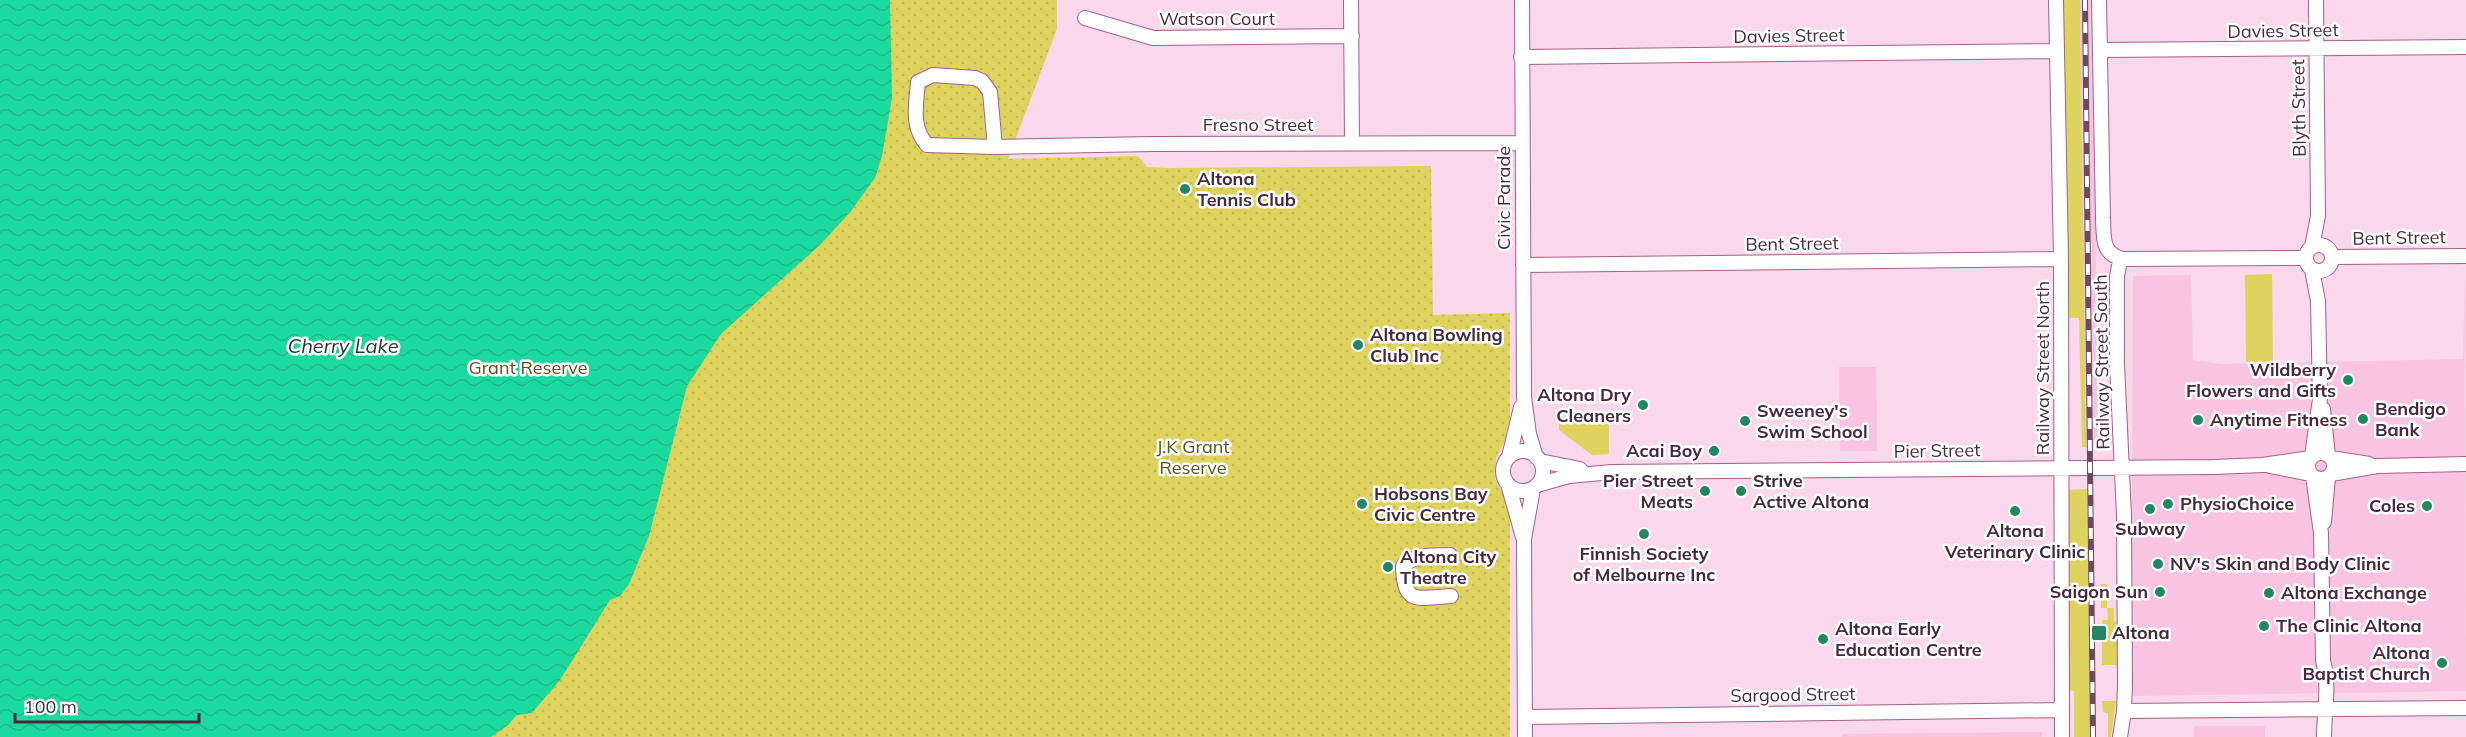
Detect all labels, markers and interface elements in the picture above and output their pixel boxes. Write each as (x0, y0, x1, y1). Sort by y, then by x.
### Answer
street label: Watson Court (1159, 7, 1275, 30)
street label: Davies Street (2227, 18, 2339, 43)
street label: Davies Street (1733, 23, 1845, 48)
street label: Blyth Street (2286, 59, 2311, 157)
street label: Fresno Street (1203, 113, 1313, 136)
street label: Civic Parade (1492, 146, 1515, 250)
place label: Altona Tennis Club (1197, 167, 1296, 211)
marker: Altona Tennis Club (1178, 182, 1192, 196)
street label: Bent Street (2352, 225, 2446, 250)
street label: Bent Street (1745, 231, 1839, 256)
street label: Railway Street South (2088, 274, 2115, 450)
street label: Railway Street North (2031, 281, 2054, 455)
place label: Altona Bowling Club Inc (1370, 323, 1503, 367)
water label: Cherry Lake (287, 333, 399, 358)
marker: Altona Bowling Club Inc (1351, 338, 1365, 352)
park label: Grant Reserve (468, 356, 588, 379)
place label: Wildberry Flowers and Gifts (2186, 358, 2336, 402)
marker: Wildberry Flowers and Gifts (2341, 373, 2355, 387)
place label: Altona Dry Cleaners (1537, 383, 1631, 427)
place label: Bendigo Bank (2375, 397, 2446, 441)
marker: Altona Dry Cleaners (1636, 398, 1650, 412)
place label: Sweeney's Swim School (1757, 399, 1868, 443)
place label: Anytime Fitness (2210, 408, 2347, 431)
marker: Bendigo Bank (2356, 412, 2370, 426)
marker: Anytime Fitness (2191, 413, 2205, 427)
marker: Sweeney's Swim School (1738, 414, 1752, 428)
park label: J.K Grant Reserve (1156, 435, 1230, 479)
street label: Pier Street (1893, 438, 1981, 463)
place label: Acai Boy (1626, 439, 1702, 462)
marker: Acai Boy (1707, 444, 1721, 458)
place label: Pier Street Meats (1603, 469, 1693, 513)
place label: Strive Active Altona (1753, 469, 1869, 513)
place label: Hobsons Bay Civic Centre (1374, 482, 1488, 526)
marker: Pier Street Meats (1698, 484, 1712, 498)
marker: Strive Active Altona (1734, 484, 1748, 498)
place label: PhysioChoice (2180, 492, 2294, 515)
place label: Coles (2369, 494, 2415, 517)
marker: Hobsons Bay Civic Centre (1355, 497, 1369, 511)
marker: PhysioChoice (2161, 497, 2175, 511)
marker: Coles (2420, 499, 2434, 513)
marker: Subway (2143, 502, 2157, 516)
marker: Altona Veterinary Clinic (2008, 504, 2022, 518)
place label: Subway (2115, 517, 2185, 540)
place label: Altona Veterinary Clinic (1944, 519, 2085, 563)
marker: Finnish Society of Melbourne Inc (1637, 527, 1651, 541)
place label: Finnish Society of Melbourne Inc (1573, 542, 1715, 586)
place label: Altona City Theatre (1400, 545, 1497, 589)
place label: NV's Skin and Body Clinic (2170, 552, 2390, 575)
marker: NV's Skin and Body Clinic (2151, 557, 2165, 571)
marker: Altona City Theatre (1381, 560, 1395, 574)
place label: Saigon Sun (2050, 580, 2148, 603)
place label: Altona Exchange (2281, 581, 2427, 604)
marker: Saigon Sun (2153, 585, 2167, 599)
marker: Altona Exchange (2262, 586, 2276, 600)
place label: The Clinic Altona (2276, 614, 2422, 637)
place label: Altona Early Education Centre (1835, 617, 1982, 661)
marker: The Clinic Altona (2257, 619, 2271, 633)
place label: Altona (2112, 621, 2170, 644)
marker: Altona (2090, 624, 2108, 642)
marker: Altona Early Education Centre (1816, 632, 1830, 646)
place label: Altona Baptist Church (2302, 641, 2430, 685)
marker: Altona Baptist Church (2435, 656, 2449, 670)
street label: Sargood Street (1730, 682, 1856, 707)
scale bar (15, 686, 200, 724)
text: 100 m (24, 695, 77, 718)

